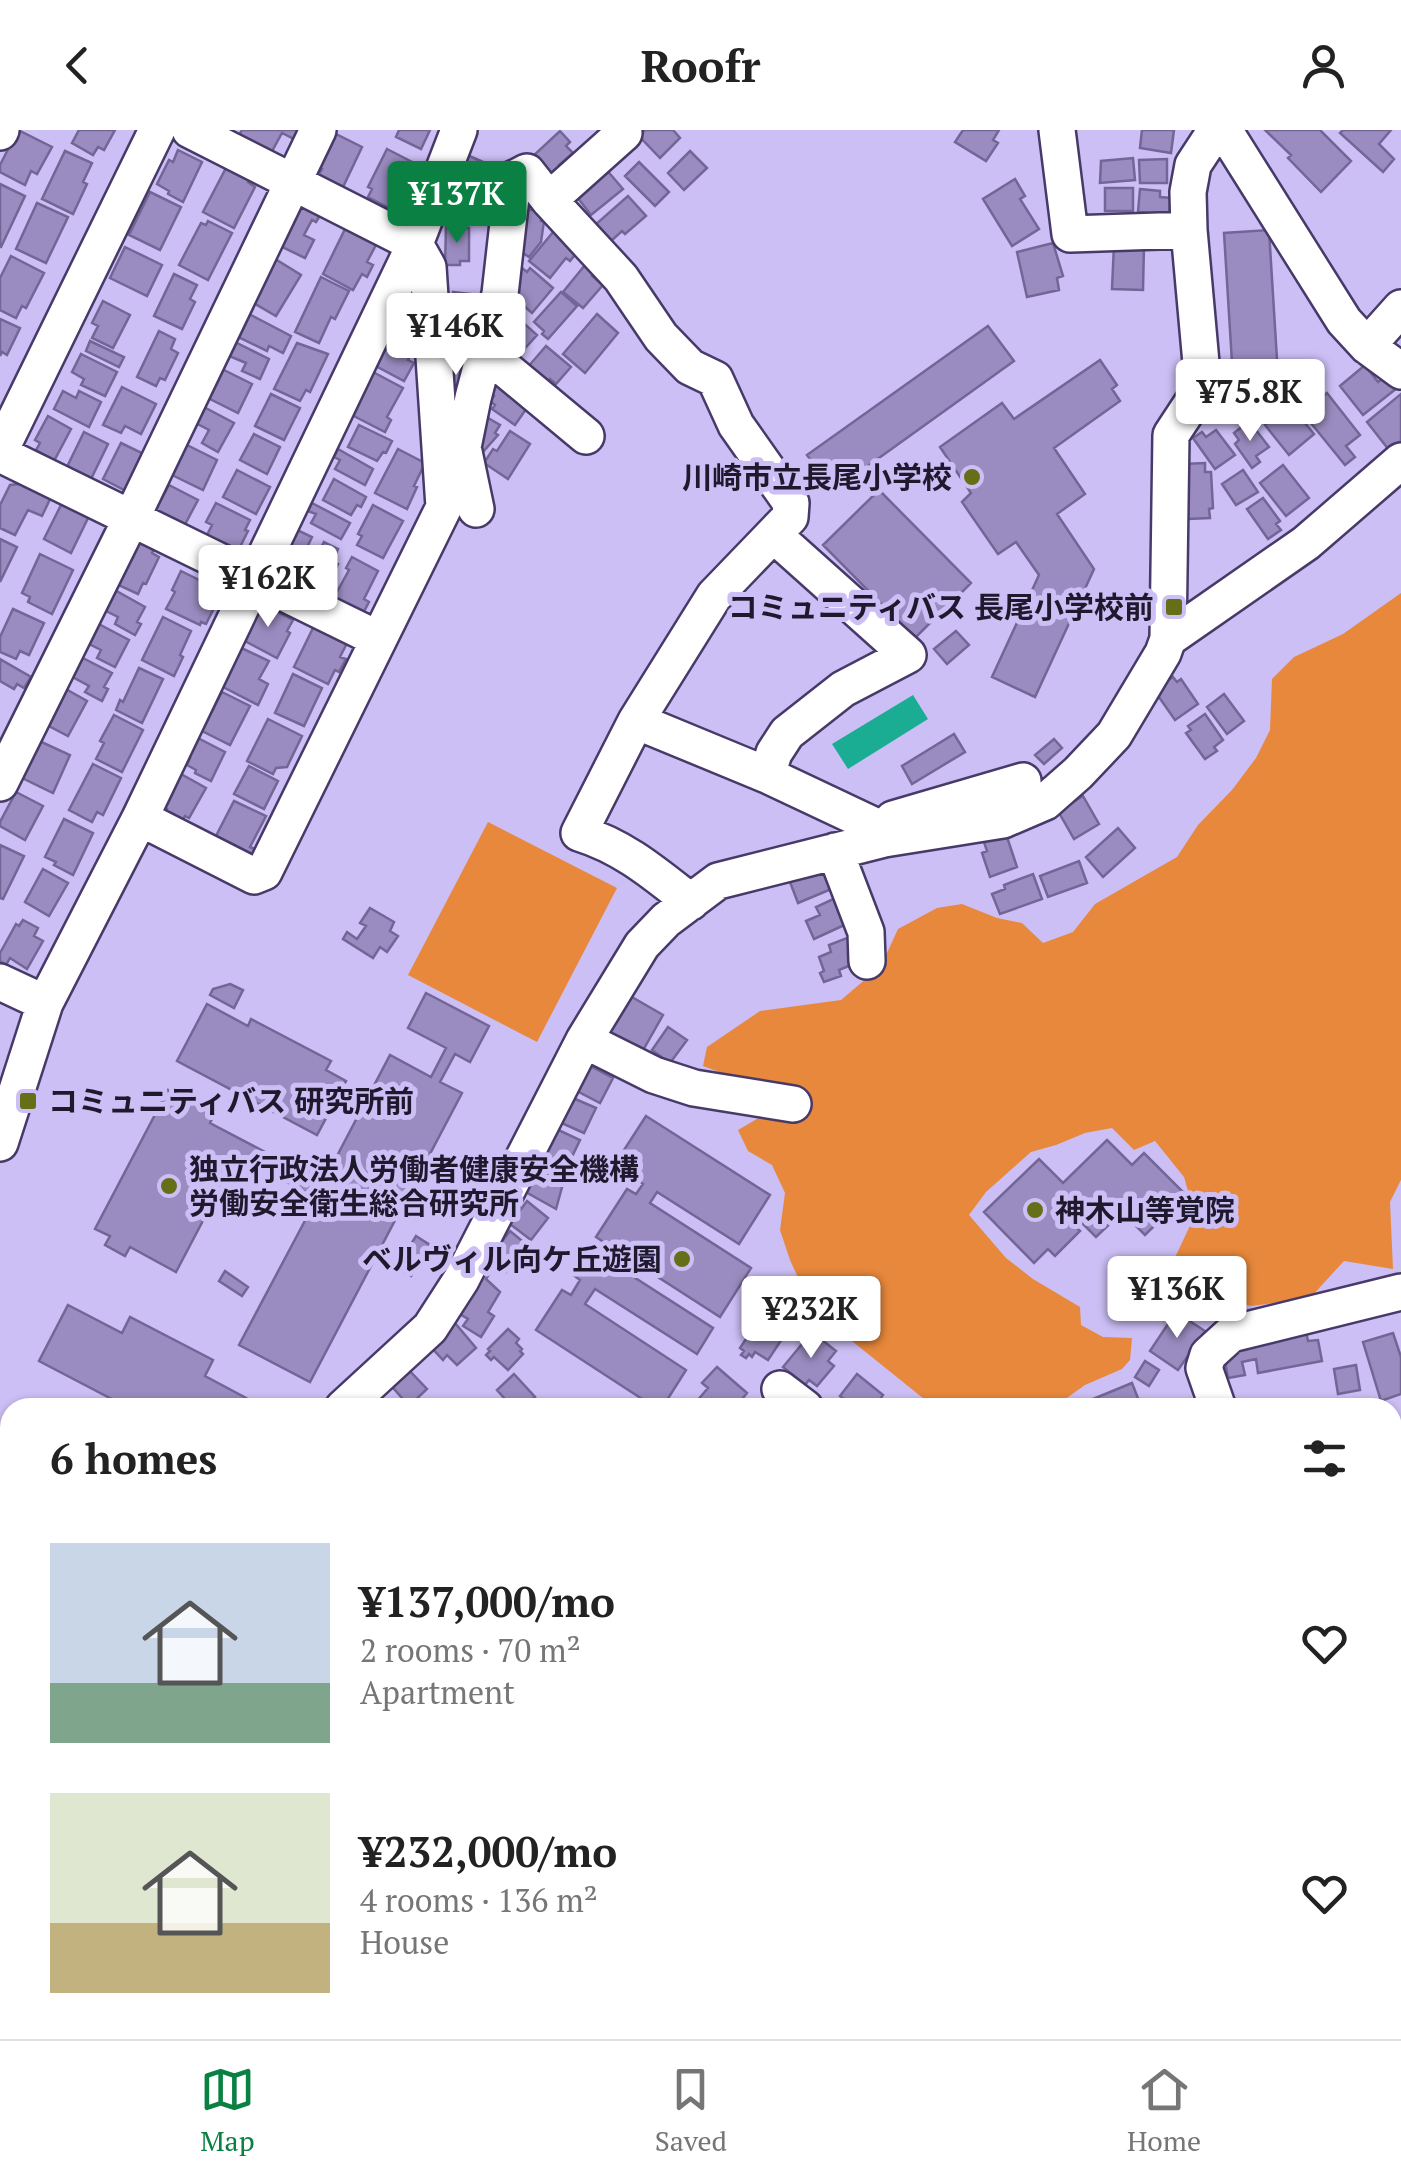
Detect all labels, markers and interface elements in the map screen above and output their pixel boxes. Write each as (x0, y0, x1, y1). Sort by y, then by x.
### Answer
text: Roofr (641, 35, 760, 95)
icon: back (50, 38, 105, 93)
icon: person (1296, 38, 1351, 93)
pin: ¥137K (387, 161, 527, 246)
text: ¥137K (409, 172, 505, 214)
pin: ¥146K (386, 293, 526, 378)
text: ¥146K (408, 304, 504, 346)
pin: ¥75.8K (1169, 359, 1331, 444)
text: ¥75.8K (1198, 370, 1302, 412)
place label: 川崎市立長尾小学校 (682, 457, 952, 497)
marker: 川崎市立長尾小学校 (961, 466, 983, 488)
pin: ¥162K (198, 545, 338, 630)
text: ¥162K (220, 556, 316, 598)
place label: コミュニティバス 長尾小学校前 (728, 587, 1154, 627)
marker: コミュニティバス 長尾小学校前 (1163, 596, 1185, 618)
place label: コミュニティバス 研究所前 (48, 1081, 414, 1121)
marker: コミュニティバス 研究所前 (17, 1090, 39, 1112)
place label: 独立行政法人労働者健康安全機構 労働安全衛生総合研究所 (189, 1149, 639, 1223)
marker: 独立行政法人労働者健康安全機構 労働安全衛生総合研究所 (158, 1175, 180, 1197)
place label: 神木山等覚院 (1055, 1190, 1235, 1230)
marker: 神木山等覚院 (1024, 1199, 1046, 1221)
place label: ベルヴィル向ケ丘遊園 (362, 1239, 662, 1279)
marker: ベルヴィル向ケ丘遊園 (671, 1248, 693, 1270)
pin: ¥136K (1107, 1256, 1247, 1341)
text: ¥136K (1129, 1267, 1225, 1309)
pin: ¥232K (741, 1276, 881, 1361)
text: ¥232K (763, 1287, 859, 1329)
text: 6 homes (50, 1430, 217, 1486)
icon: filters (1297, 1431, 1352, 1486)
text: ¥137,000/mo (360, 1573, 615, 1629)
icon: home (130, 1583, 250, 1703)
icon: heart (1297, 1616, 1352, 1671)
text: 2 rooms · 70 m² (360, 1629, 581, 1671)
text: Apartment (360, 1671, 515, 1713)
text: ¥232,000/mo (360, 1823, 617, 1879)
icon: home (130, 1833, 250, 1953)
icon: heart (1297, 1866, 1352, 1921)
text: 4 rooms · 136 m² (360, 1879, 598, 1921)
text: House (360, 1921, 449, 1963)
tab: Map (200, 2062, 255, 2159)
tab: Saved (655, 2062, 727, 2159)
tab: Home (1127, 2062, 1201, 2159)

